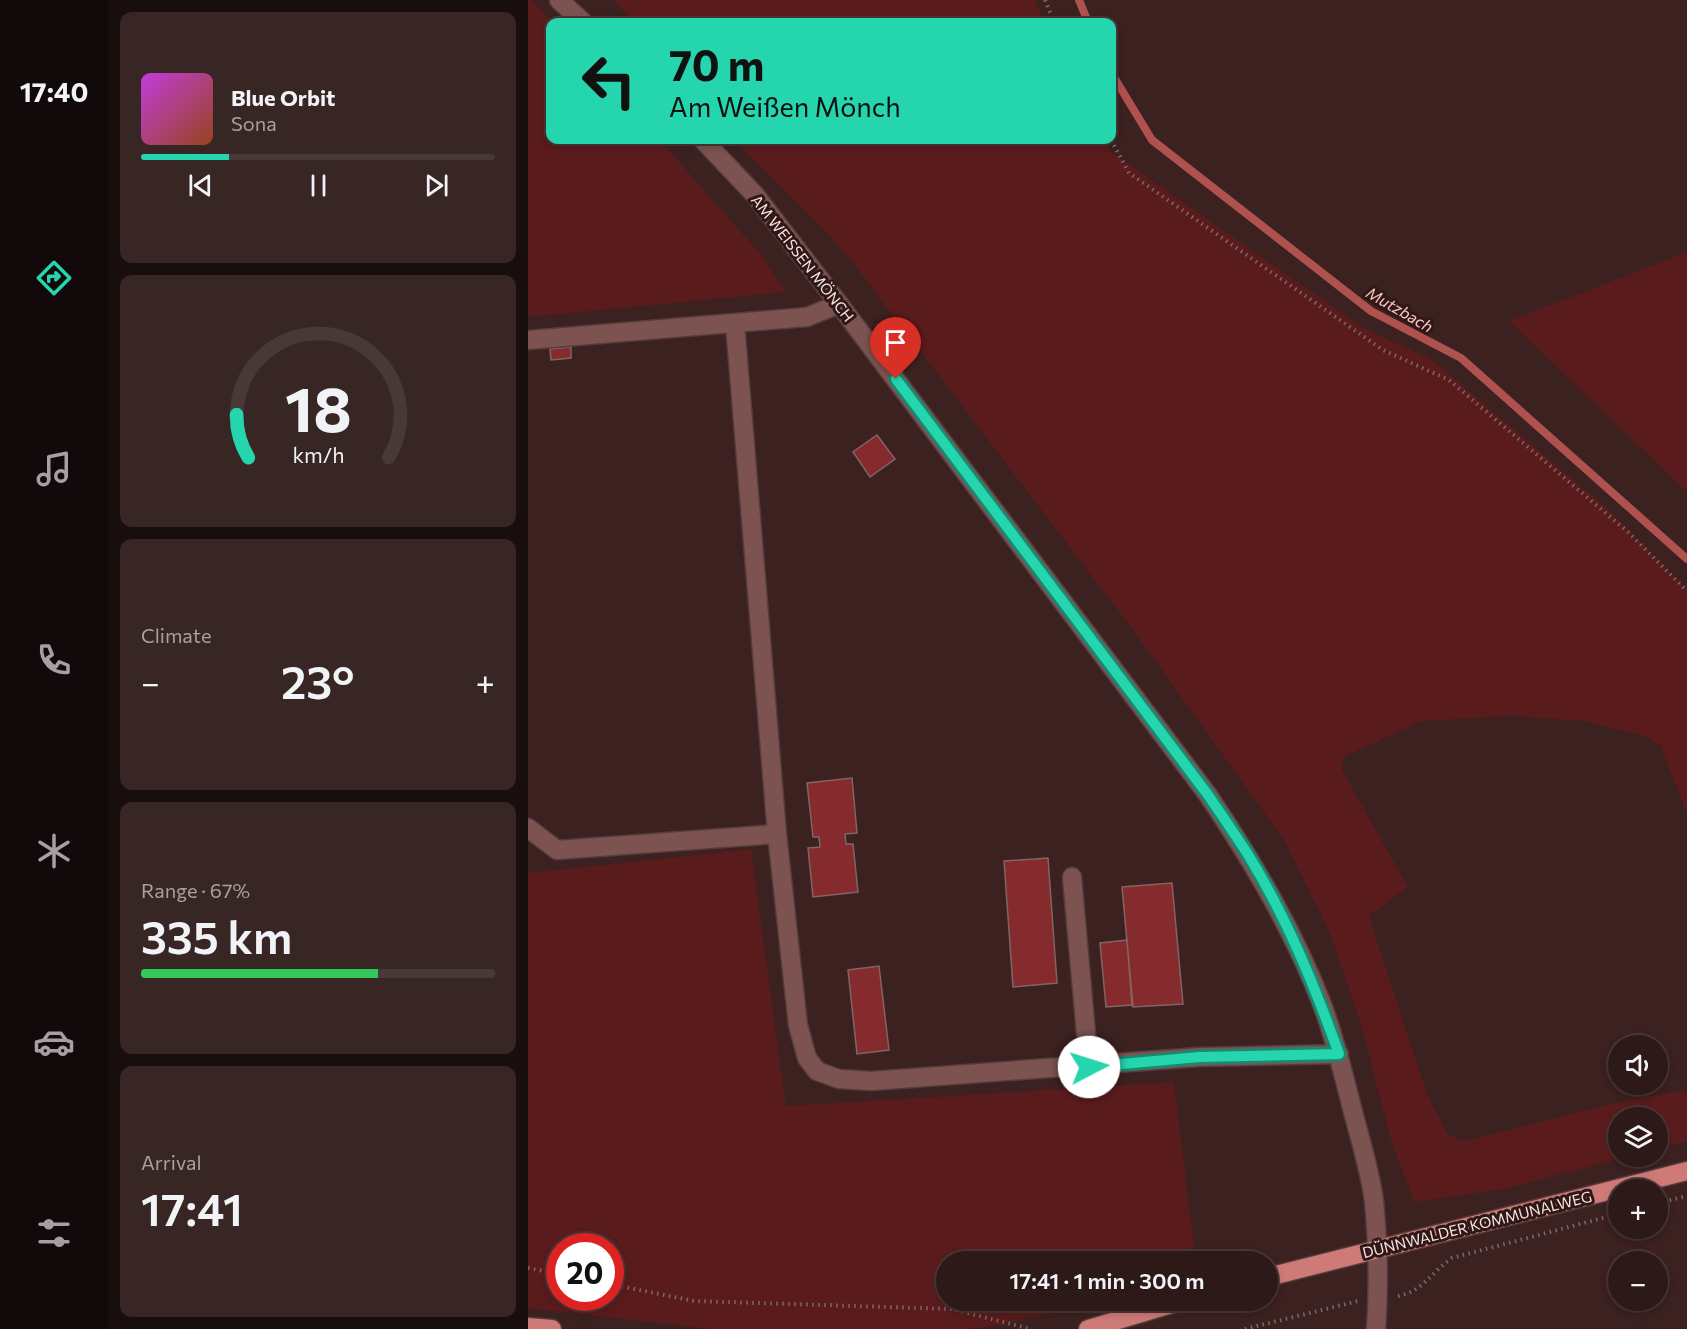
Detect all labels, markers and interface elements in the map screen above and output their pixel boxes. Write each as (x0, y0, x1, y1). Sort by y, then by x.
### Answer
text: 70 m (669, 38, 764, 90)
icon: left (570, 42, 648, 120)
text: 17:40 (20, 75, 88, 108)
text: Blue Orbit (231, 84, 335, 111)
text: Am Weißen Mönch (669, 90, 901, 123)
text: Sona (231, 111, 277, 135)
icon: previous (184, 169, 217, 202)
icon: pause (302, 169, 335, 202)
icon: next (420, 169, 453, 202)
street label: AM WEISSEN MÖNCH (748, 191, 858, 325)
icon: directions (33, 257, 75, 299)
water label: Mutzbach (1363, 282, 1437, 336)
pin (870, 317, 921, 379)
icon: arrive (879, 326, 912, 359)
text: 18 (285, 369, 351, 445)
text: km/h (292, 442, 344, 468)
icon: music (33, 448, 75, 490)
text: Climate (141, 623, 211, 647)
icon: phone (33, 639, 75, 681)
text: 23° (281, 653, 354, 708)
text: − (141, 661, 160, 702)
text: + (476, 661, 495, 702)
icon: climate (33, 830, 75, 872)
text: Range · 67% (141, 878, 250, 902)
text: 335 km (141, 908, 292, 963)
icon: car (33, 1021, 75, 1063)
position arrow (1057, 1035, 1121, 1099)
map controls (1608, 1035, 1668, 1311)
button: sound (1608, 1035, 1668, 1095)
button: layers (1608, 1107, 1668, 1167)
text: Arrival (141, 1150, 202, 1174)
button: + (1608, 1179, 1668, 1239)
text: 17:41 (141, 1180, 243, 1235)
street label: DÜNNWALDER KOMMUNALWEG (1360, 1187, 1594, 1261)
icon: filters (33, 1212, 75, 1254)
speed limit sign: 20 (546, 1233, 624, 1311)
button: − (1608, 1251, 1668, 1311)
text: 17:41 · 1 min · 300 m (1010, 1267, 1204, 1294)

